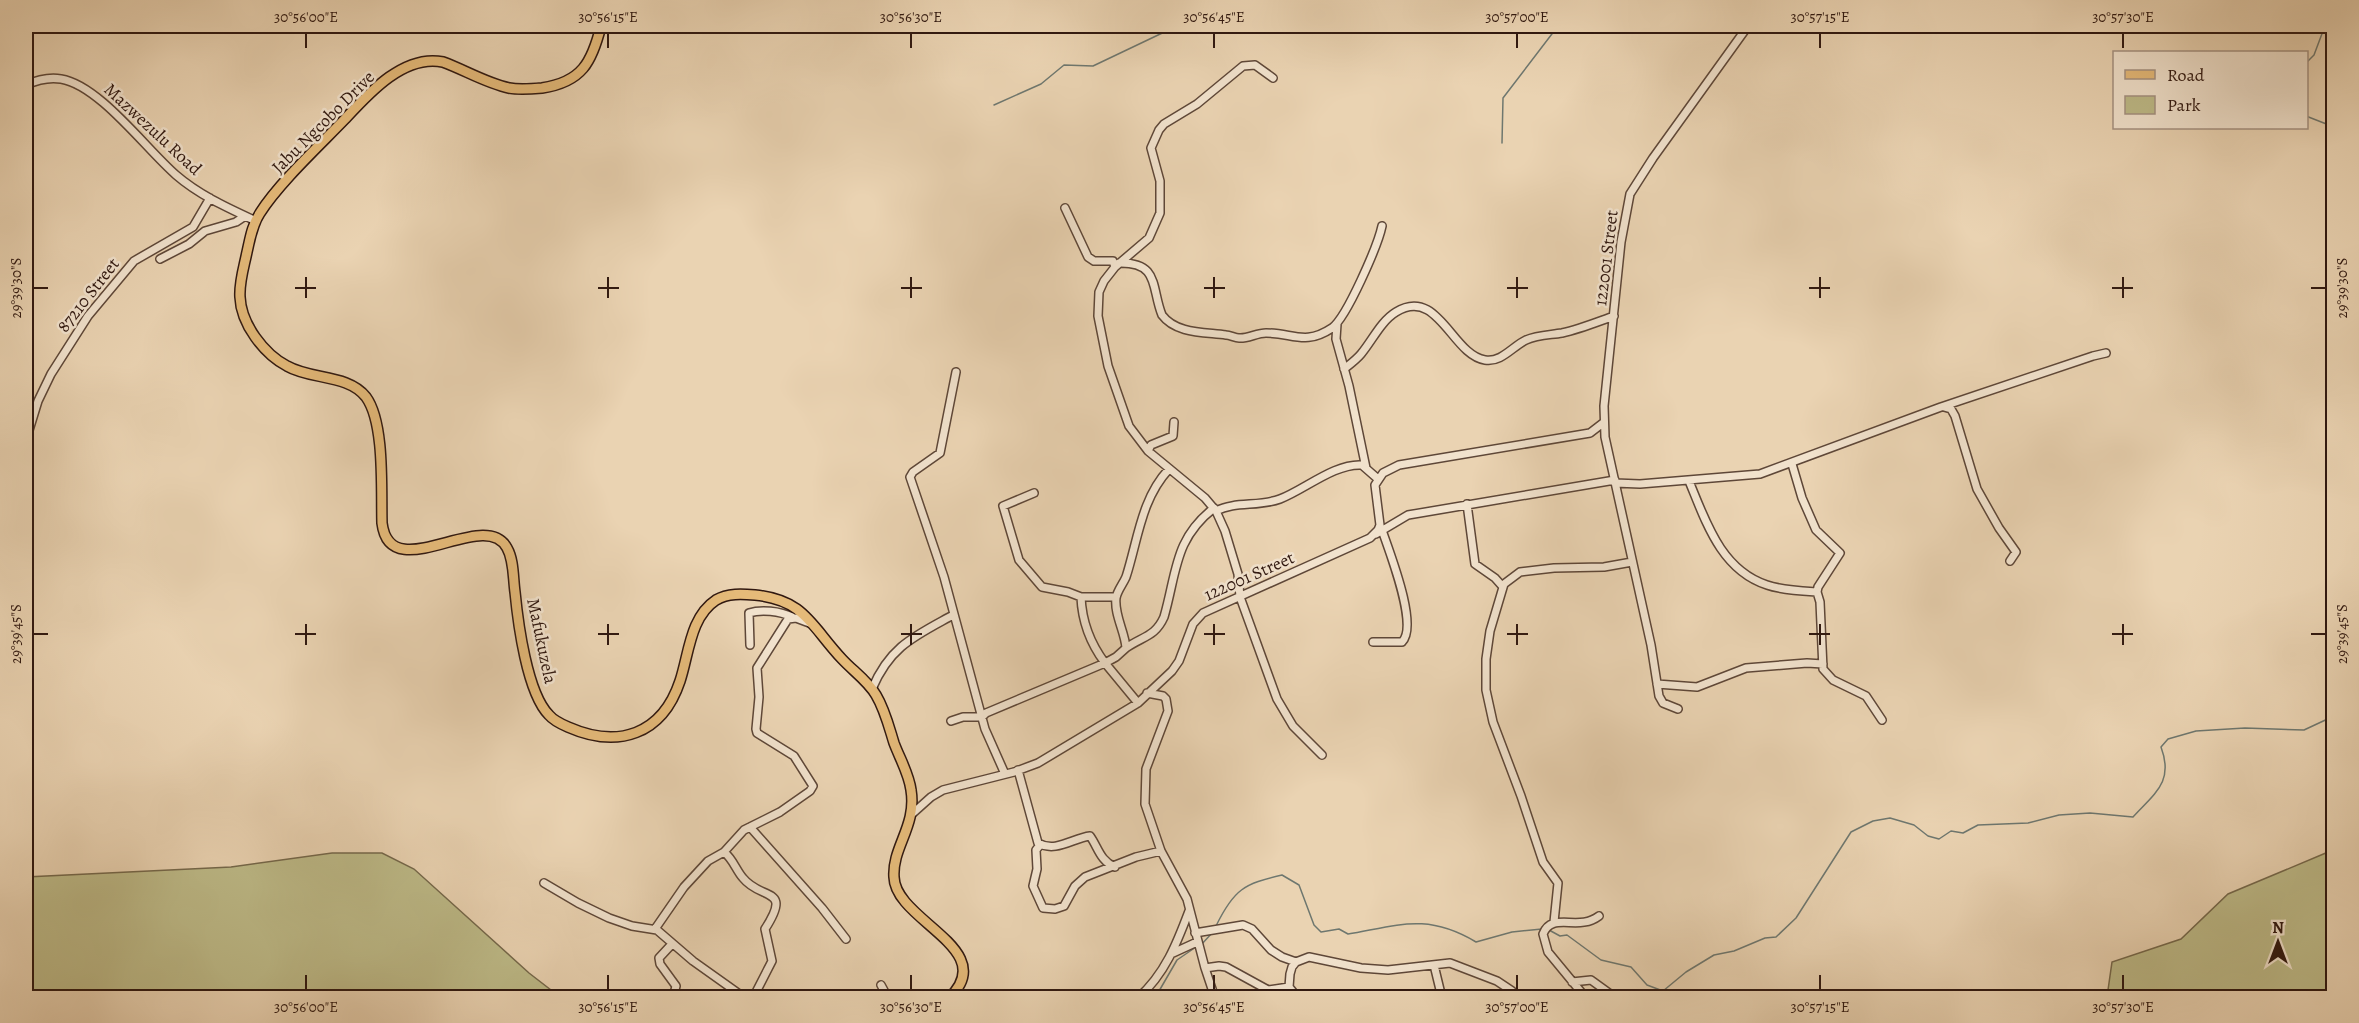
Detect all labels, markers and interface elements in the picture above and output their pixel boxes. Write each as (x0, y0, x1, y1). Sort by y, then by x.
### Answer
text: 30°56'00"E (274, 7, 338, 27)
text: 30°56'15"E (578, 7, 638, 27)
text: 30°56'30"E (880, 7, 942, 27)
text: 30°56'45"E (1183, 7, 1245, 27)
text: 30°57'00"E (1485, 7, 1549, 27)
text: 30°57'15"E (1790, 7, 1850, 27)
text: 30°57'30"E (2092, 7, 2154, 27)
legend (2113, 51, 2308, 129)
text: Road (2167, 63, 2205, 87)
street label: Jabu Ngcobo Drive (266, 65, 380, 179)
street label: Mazwezulu Road (99, 77, 207, 181)
text: Park (2167, 93, 2201, 117)
street label: 122001 Street (1588, 209, 1624, 307)
street label: 87210 Street (51, 253, 125, 337)
text: 29°39'30"S (6, 258, 26, 318)
text: 29°39'30"S (2332, 258, 2352, 318)
street label: 122001 Street (1200, 545, 1298, 607)
street label: Mafukuzela (521, 596, 563, 687)
text: 29°39'45"S (6, 604, 26, 664)
text: 29°39'45"S (2332, 604, 2352, 664)
north arrow (2248, 912, 2308, 972)
text: N (2272, 917, 2284, 939)
text: 30°56'00"E (274, 997, 338, 1017)
text: 30°56'15"E (578, 997, 638, 1017)
text: 30°56'30"E (880, 997, 942, 1017)
text: 30°56'45"E (1183, 997, 1245, 1017)
text: 30°57'00"E (1485, 997, 1549, 1017)
text: 30°57'15"E (1790, 997, 1850, 1017)
text: 30°57'30"E (2092, 997, 2154, 1017)

